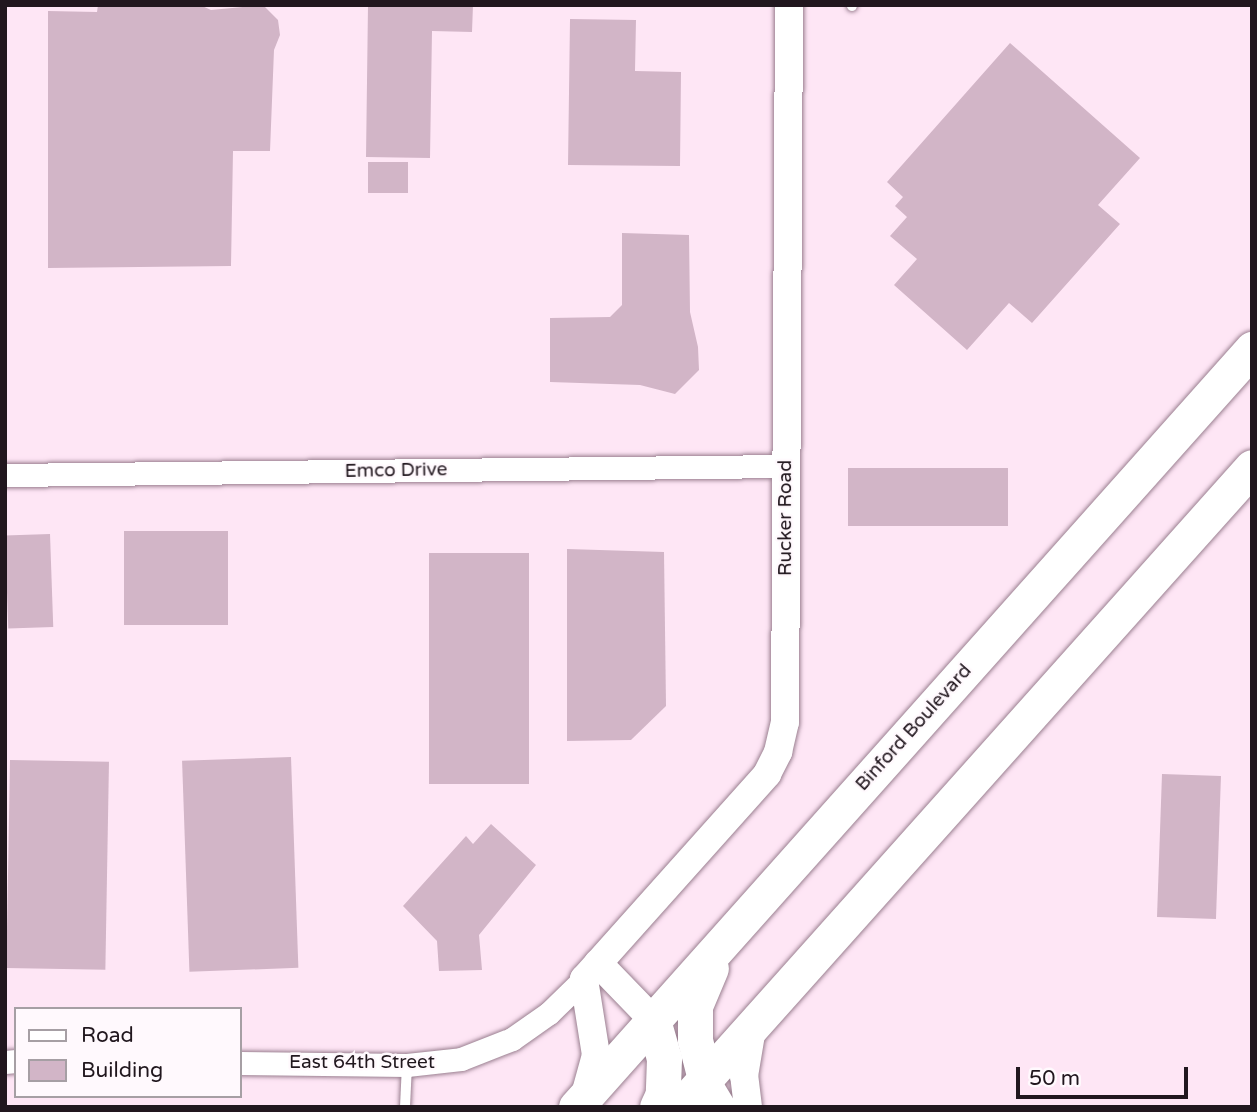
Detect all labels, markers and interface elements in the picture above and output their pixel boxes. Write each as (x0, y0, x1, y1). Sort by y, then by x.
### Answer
street label: Emco Drive (344, 459, 448, 483)
street label: Rucker Road (775, 460, 797, 576)
street label: Binford Boulevard (851, 660, 977, 796)
legend (14, 1007, 242, 1098)
text: Road (81, 1023, 134, 1048)
street label: East 64th Street (289, 1052, 435, 1074)
scale bar (1019, 1052, 1190, 1096)
text: Building (81, 1058, 163, 1083)
text: 50 m (1029, 1066, 1080, 1091)

